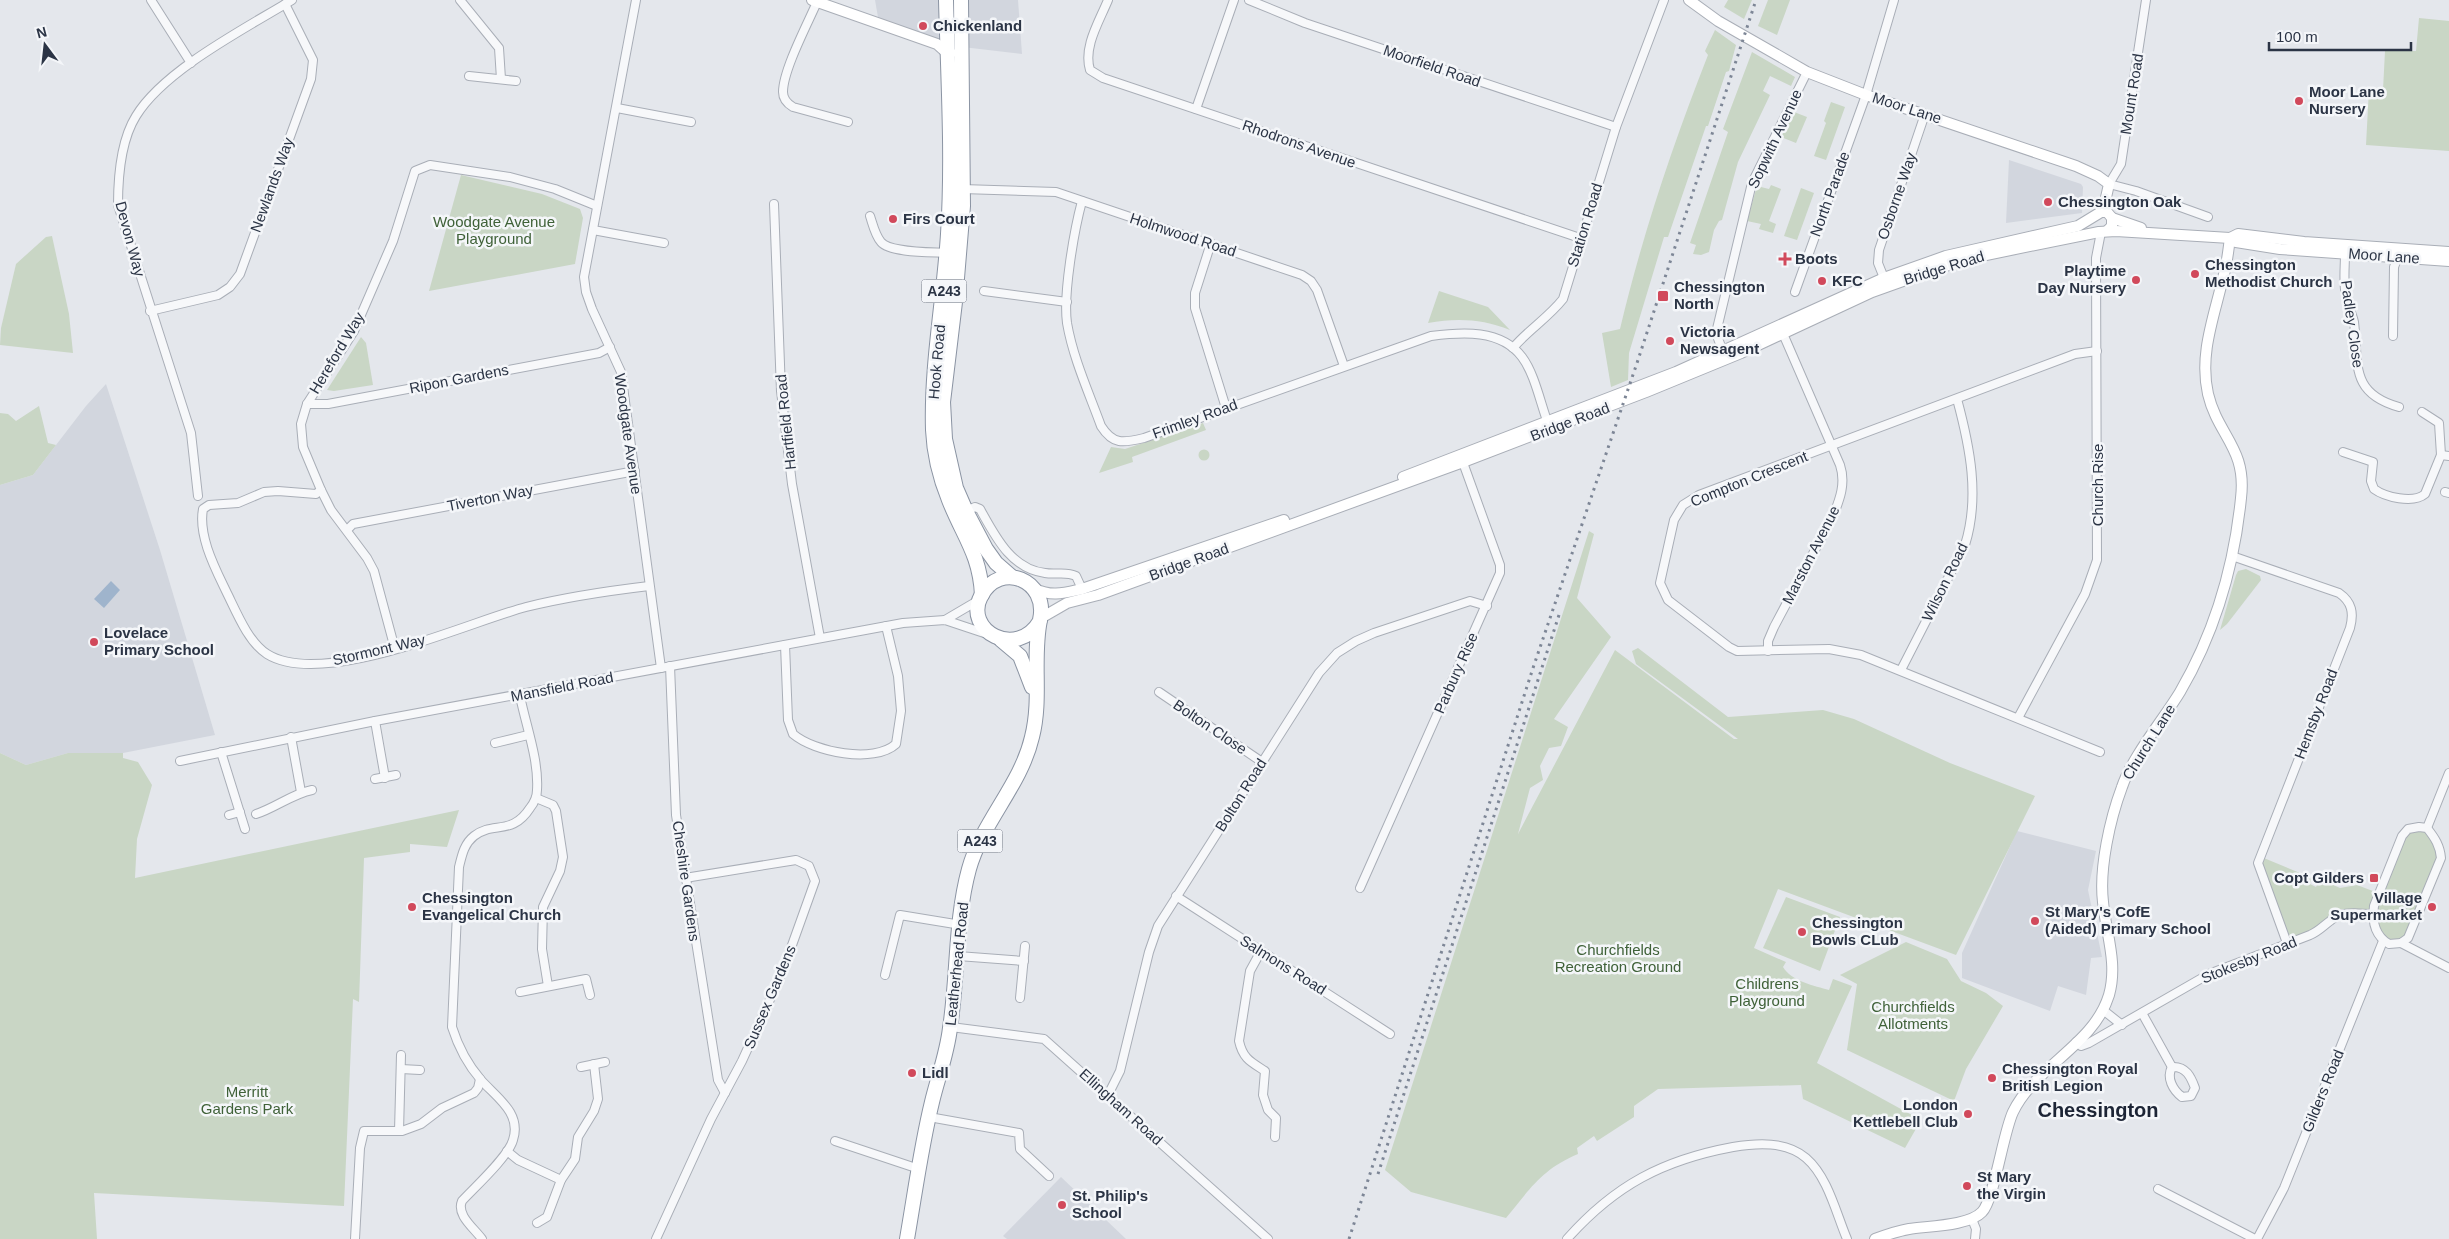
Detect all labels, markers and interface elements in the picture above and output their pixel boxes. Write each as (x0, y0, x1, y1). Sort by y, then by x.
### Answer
place label: Chickenland (933, 17, 1022, 34)
north arrow (20, 20, 70, 70)
marker: Chickenland (917, 20, 929, 32)
scale bar (2269, 20, 2412, 52)
text: N (35, 23, 49, 41)
text: 100 m (2276, 28, 2318, 45)
street label: Moorfield Road (1381, 41, 1483, 90)
street label: Mount Road (2117, 52, 2146, 136)
place label: Moor Lane Nursery (2309, 83, 2385, 117)
street label: Sopwith Avenue (1744, 87, 1805, 191)
street label: Moor Lane (1870, 88, 1944, 127)
marker: Moor Lane Nursery (2293, 95, 2305, 107)
street label: Rhodrons Avenue (1240, 116, 1358, 171)
street label: Newlands Way (247, 135, 297, 234)
street label: North Parade (1806, 149, 1853, 239)
street label: Osborne Way (1874, 150, 1920, 242)
street label: Station Road (1564, 181, 1605, 269)
place label: Chessington Oak (2058, 193, 2182, 210)
marker: Chessington Oak (2042, 196, 2054, 208)
street label: Devon Way (112, 199, 149, 279)
street label: Holmwood Road (1128, 209, 1239, 260)
place label: Firs Court (903, 210, 975, 227)
park label: Woodgate Avenue Playground (433, 213, 555, 247)
marker: Firs Court (887, 213, 899, 225)
street label: Moor Lane (2348, 245, 2420, 266)
street label: Bridge Road (1901, 247, 1986, 288)
place label: Boots (1795, 250, 1838, 267)
marker: Boots (1779, 253, 1791, 265)
place label: Chessington Methodist Church (2205, 256, 2333, 290)
place label: Playtime Day Nursery (2038, 262, 2127, 296)
marker: Chessington Methodist Church (2189, 268, 2201, 280)
place label: KFC (1832, 272, 1863, 289)
marker: Playtime Day Nursery (2130, 274, 2142, 286)
marker: KFC (1816, 275, 1828, 287)
place label: Chessington North (1674, 278, 1765, 312)
street label: Padley Close (2338, 279, 2367, 369)
road number: A243 (922, 280, 966, 302)
marker: Chessington North (1656, 289, 1670, 303)
street label: Hereford Way (306, 309, 368, 397)
place label: Victoria Newsagent (1680, 323, 1759, 357)
street label: Hook Road (925, 324, 948, 400)
marker: Victoria Newsagent (1664, 335, 1676, 347)
street label: Ripon Gardens (408, 361, 510, 396)
street label: Woodgate Avenue (612, 372, 645, 496)
street label: Hartfield Road (772, 373, 799, 471)
street label: Frimley Road (1150, 395, 1240, 442)
street label: Bridge Road (1528, 399, 1612, 444)
street label: Church Rise (2089, 444, 2106, 526)
street label: Compton Crescent (1688, 447, 1811, 510)
street label: Tiverton Way (445, 481, 535, 514)
street label: Marston Avenue (1778, 503, 1843, 607)
street label: Bridge Road (1147, 539, 1231, 584)
street label: Wilson Road (1918, 540, 1971, 624)
place label: Lovelace Primary School (104, 624, 214, 658)
street label: Stormont Way (331, 630, 427, 668)
street label: Parbury Rise (1430, 630, 1481, 716)
marker: Lovelace Primary School (88, 636, 100, 648)
street label: Hemsby Road (2291, 666, 2340, 761)
street label: Mansfield Road (509, 668, 615, 705)
street label: Bolton Close (1170, 696, 1250, 757)
street label: Church Lane (2119, 701, 2179, 783)
street label: Bolton Road (1211, 755, 1270, 834)
street label: Cheshire Gardens (670, 819, 703, 942)
road number: A243 (958, 829, 1002, 852)
place label: Copt Gilders (2274, 869, 2364, 886)
marker: Copt Gilders (2368, 872, 2380, 884)
place label: Chessington Evangelical Church (422, 889, 561, 923)
place label: Village Supermarket (2330, 889, 2422, 923)
marker: Chessington Evangelical Church (406, 901, 418, 913)
street label: Leatherhead Road (942, 901, 971, 1027)
marker: Village Supermarket (2426, 901, 2438, 913)
place label: St Mary's CofE (Aided) Primary School (2045, 903, 2211, 937)
place label: Chessington Bowls CLub (1812, 914, 1903, 948)
marker: St Mary's CofE (Aided) Primary School (2029, 915, 2041, 927)
marker: Chessington Bowls CLub (1796, 926, 1808, 938)
street label: Salmons Road (1237, 931, 1329, 998)
street label: Stokesby Road (2198, 933, 2299, 986)
park label: Churchfields Recreation Ground (1555, 941, 1681, 975)
street label: Sussex Gardens (740, 942, 799, 1051)
park label: Childrens Playground (1729, 975, 1805, 1009)
park label: Churchfields Allotments (1871, 998, 1955, 1032)
street label: Gilders Road (2298, 1047, 2347, 1135)
place label: Chessington Royal British Legion (2002, 1060, 2138, 1094)
place label: Lidl (922, 1064, 949, 1081)
street label: Ellingham Road (1076, 1065, 1166, 1148)
marker: Lidl (906, 1067, 918, 1079)
marker: Chessington Royal British Legion (1986, 1072, 1998, 1084)
park label: Merritt Gardens Park (201, 1083, 294, 1117)
place label: London Kettlebell Club (1853, 1096, 1958, 1130)
district label: Chessington (2037, 1099, 2159, 1121)
marker: London Kettlebell Club (1962, 1108, 1974, 1120)
place label: St Mary the Virgin (1977, 1168, 2046, 1202)
marker: St Mary the Virgin (1961, 1180, 1973, 1192)
place label: St. Philip's School (1072, 1187, 1148, 1221)
marker: St. Philip's School (1056, 1199, 1068, 1211)

